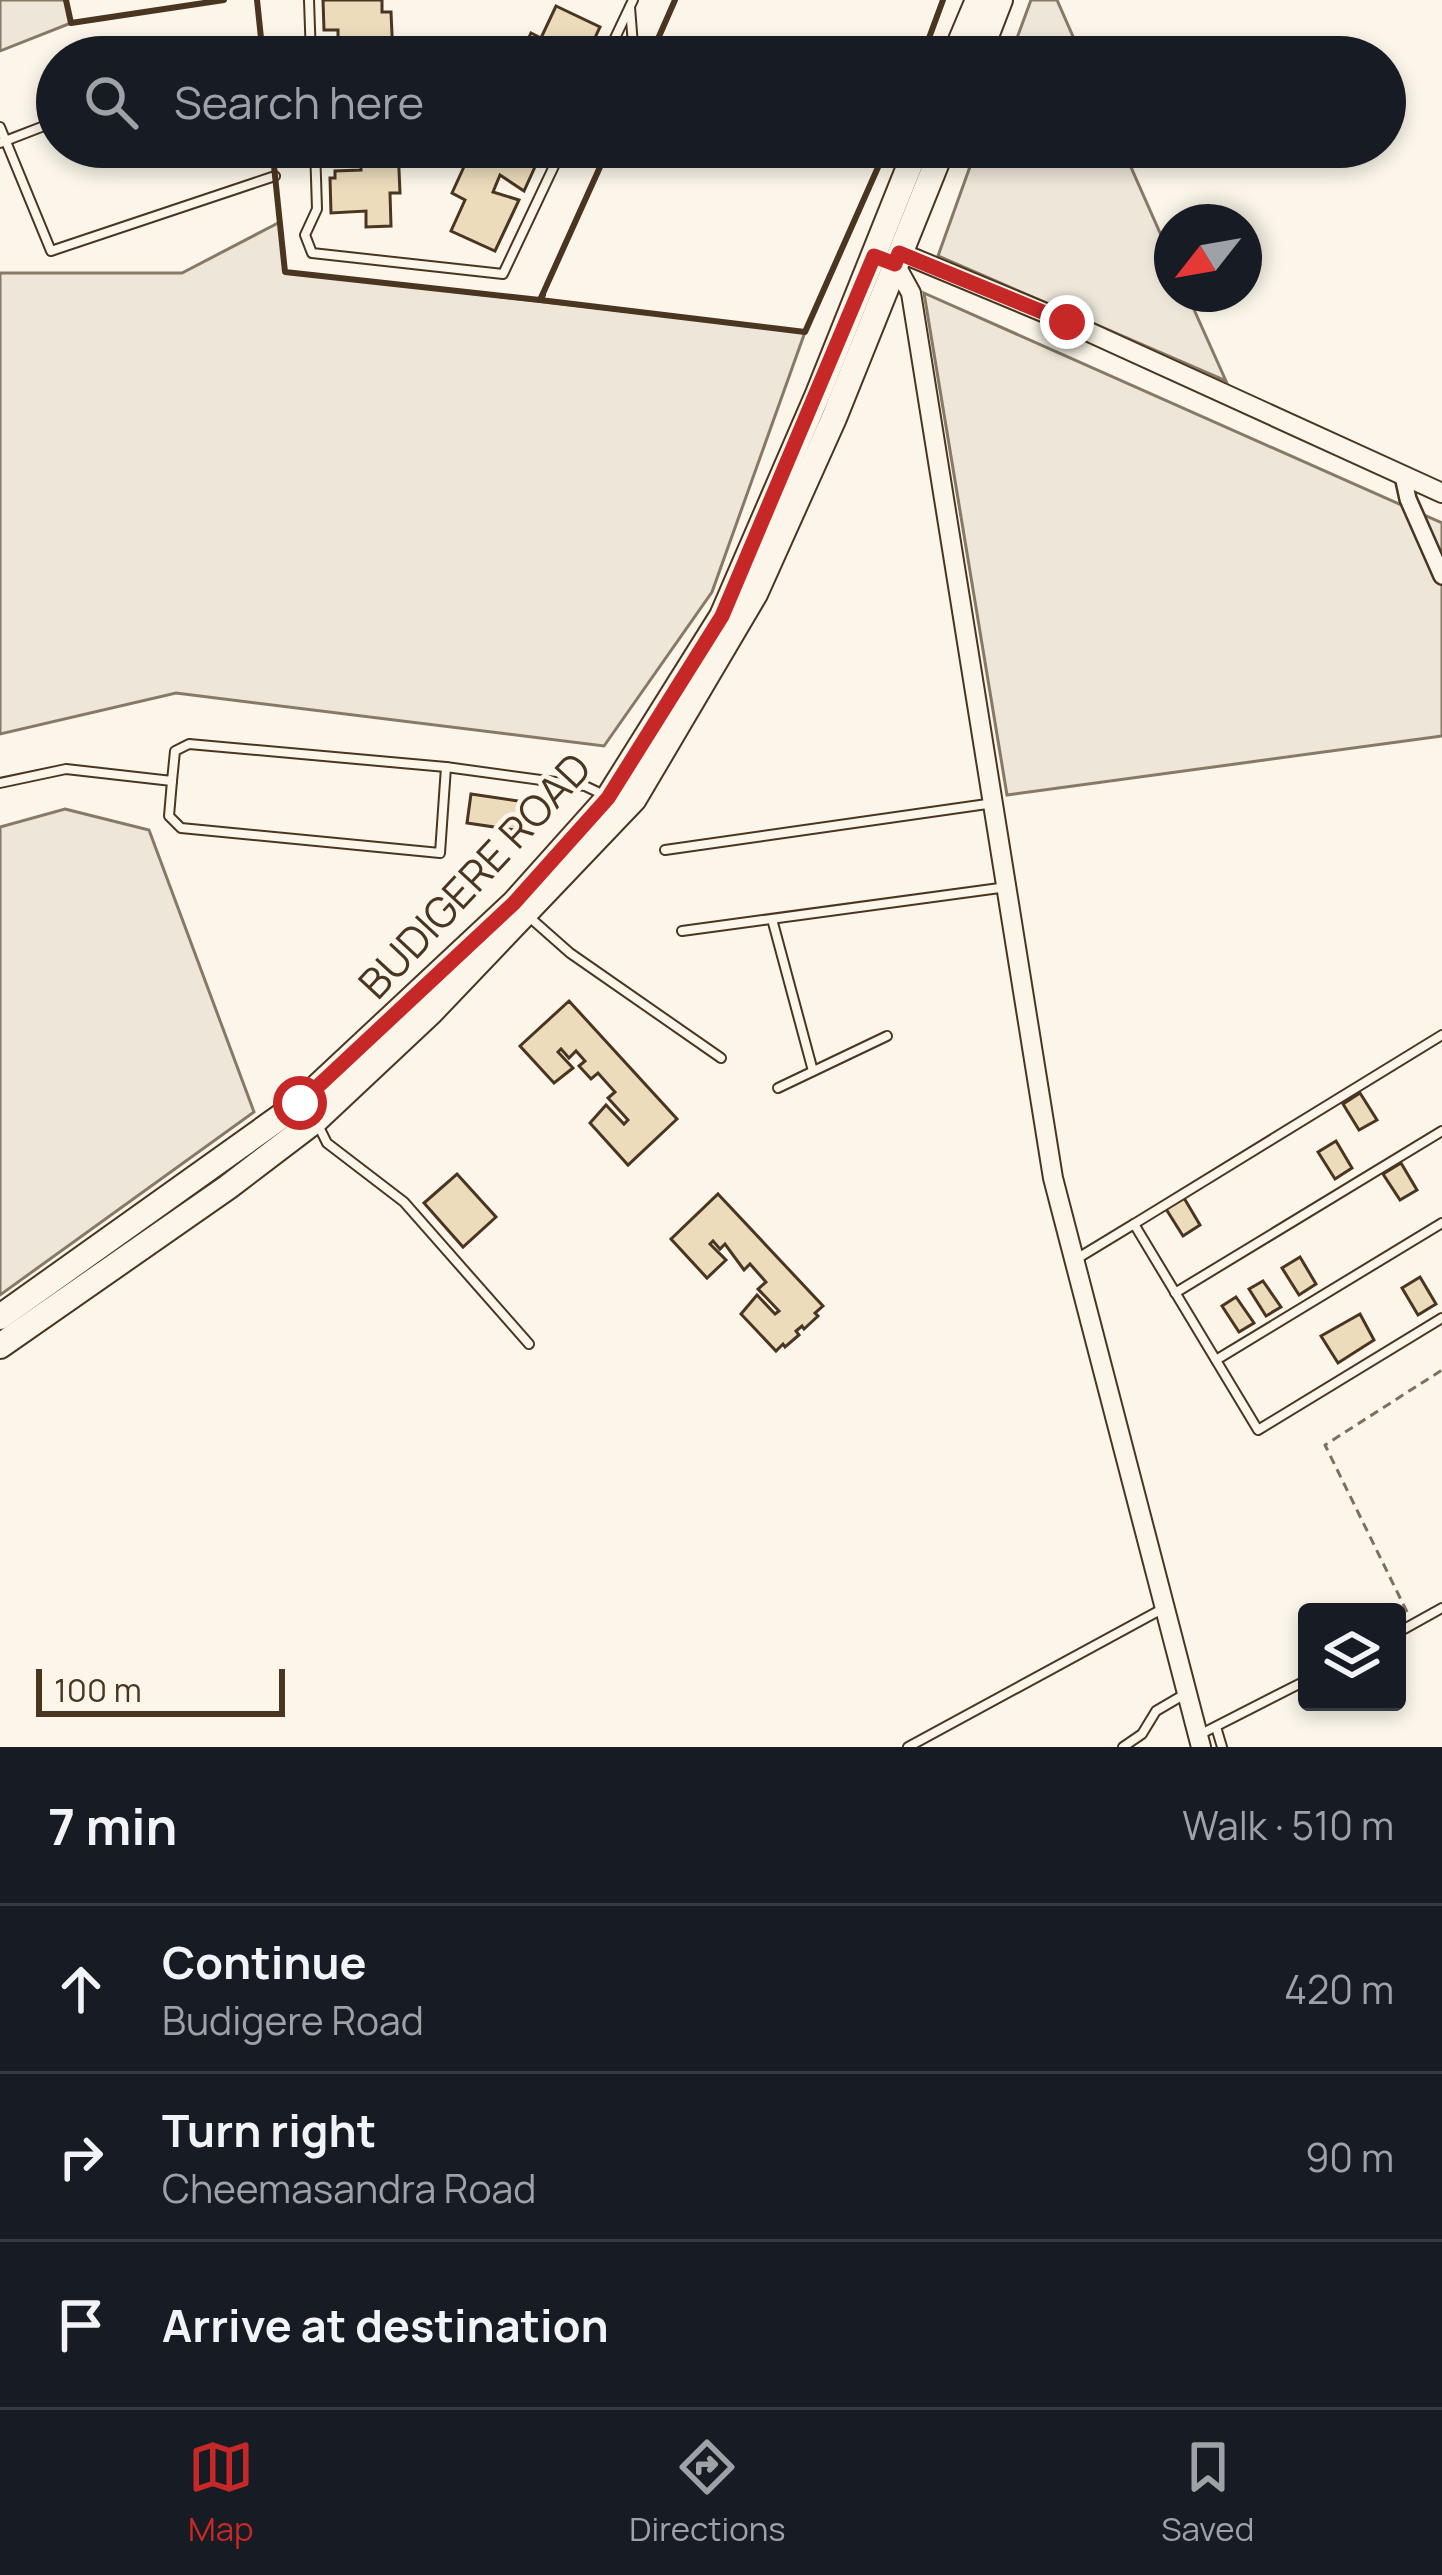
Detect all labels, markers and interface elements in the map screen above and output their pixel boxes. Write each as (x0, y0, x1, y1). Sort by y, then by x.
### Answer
search box (36, 36, 1406, 168)
icon: search (78, 69, 144, 135)
text: Search here (174, 71, 424, 133)
north arrow (1154, 204, 1262, 312)
route end (1040, 295, 1094, 349)
street label: BUDIGERE ROAD (345, 740, 603, 1010)
route start (273, 1076, 327, 1130)
map controls (1298, 1603, 1406, 1711)
button: layers (1298, 1603, 1406, 1711)
scale bar (36, 1663, 285, 1716)
text: 100 m (54, 1667, 142, 1712)
text: 7 min (48, 1791, 177, 1860)
text: Walk · 510 m (1182, 1798, 1394, 1852)
text: Continue (162, 1931, 367, 1993)
icon: ahead (48, 1956, 114, 2022)
text: 420 m (1284, 1962, 1394, 2016)
text: Budigere Road (162, 1993, 424, 2047)
text: Turn right (162, 2099, 376, 2161)
icon: right (48, 2124, 114, 2190)
text: 90 m (1305, 2130, 1394, 2184)
text: Cheemasandra Road (162, 2161, 536, 2215)
icon: arrive (48, 2292, 114, 2358)
text: Arrive at destination (162, 2294, 609, 2356)
tab: Map (188, 2434, 254, 2551)
tab: Directions (629, 2434, 786, 2551)
tab: Saved (1161, 2434, 1254, 2551)

